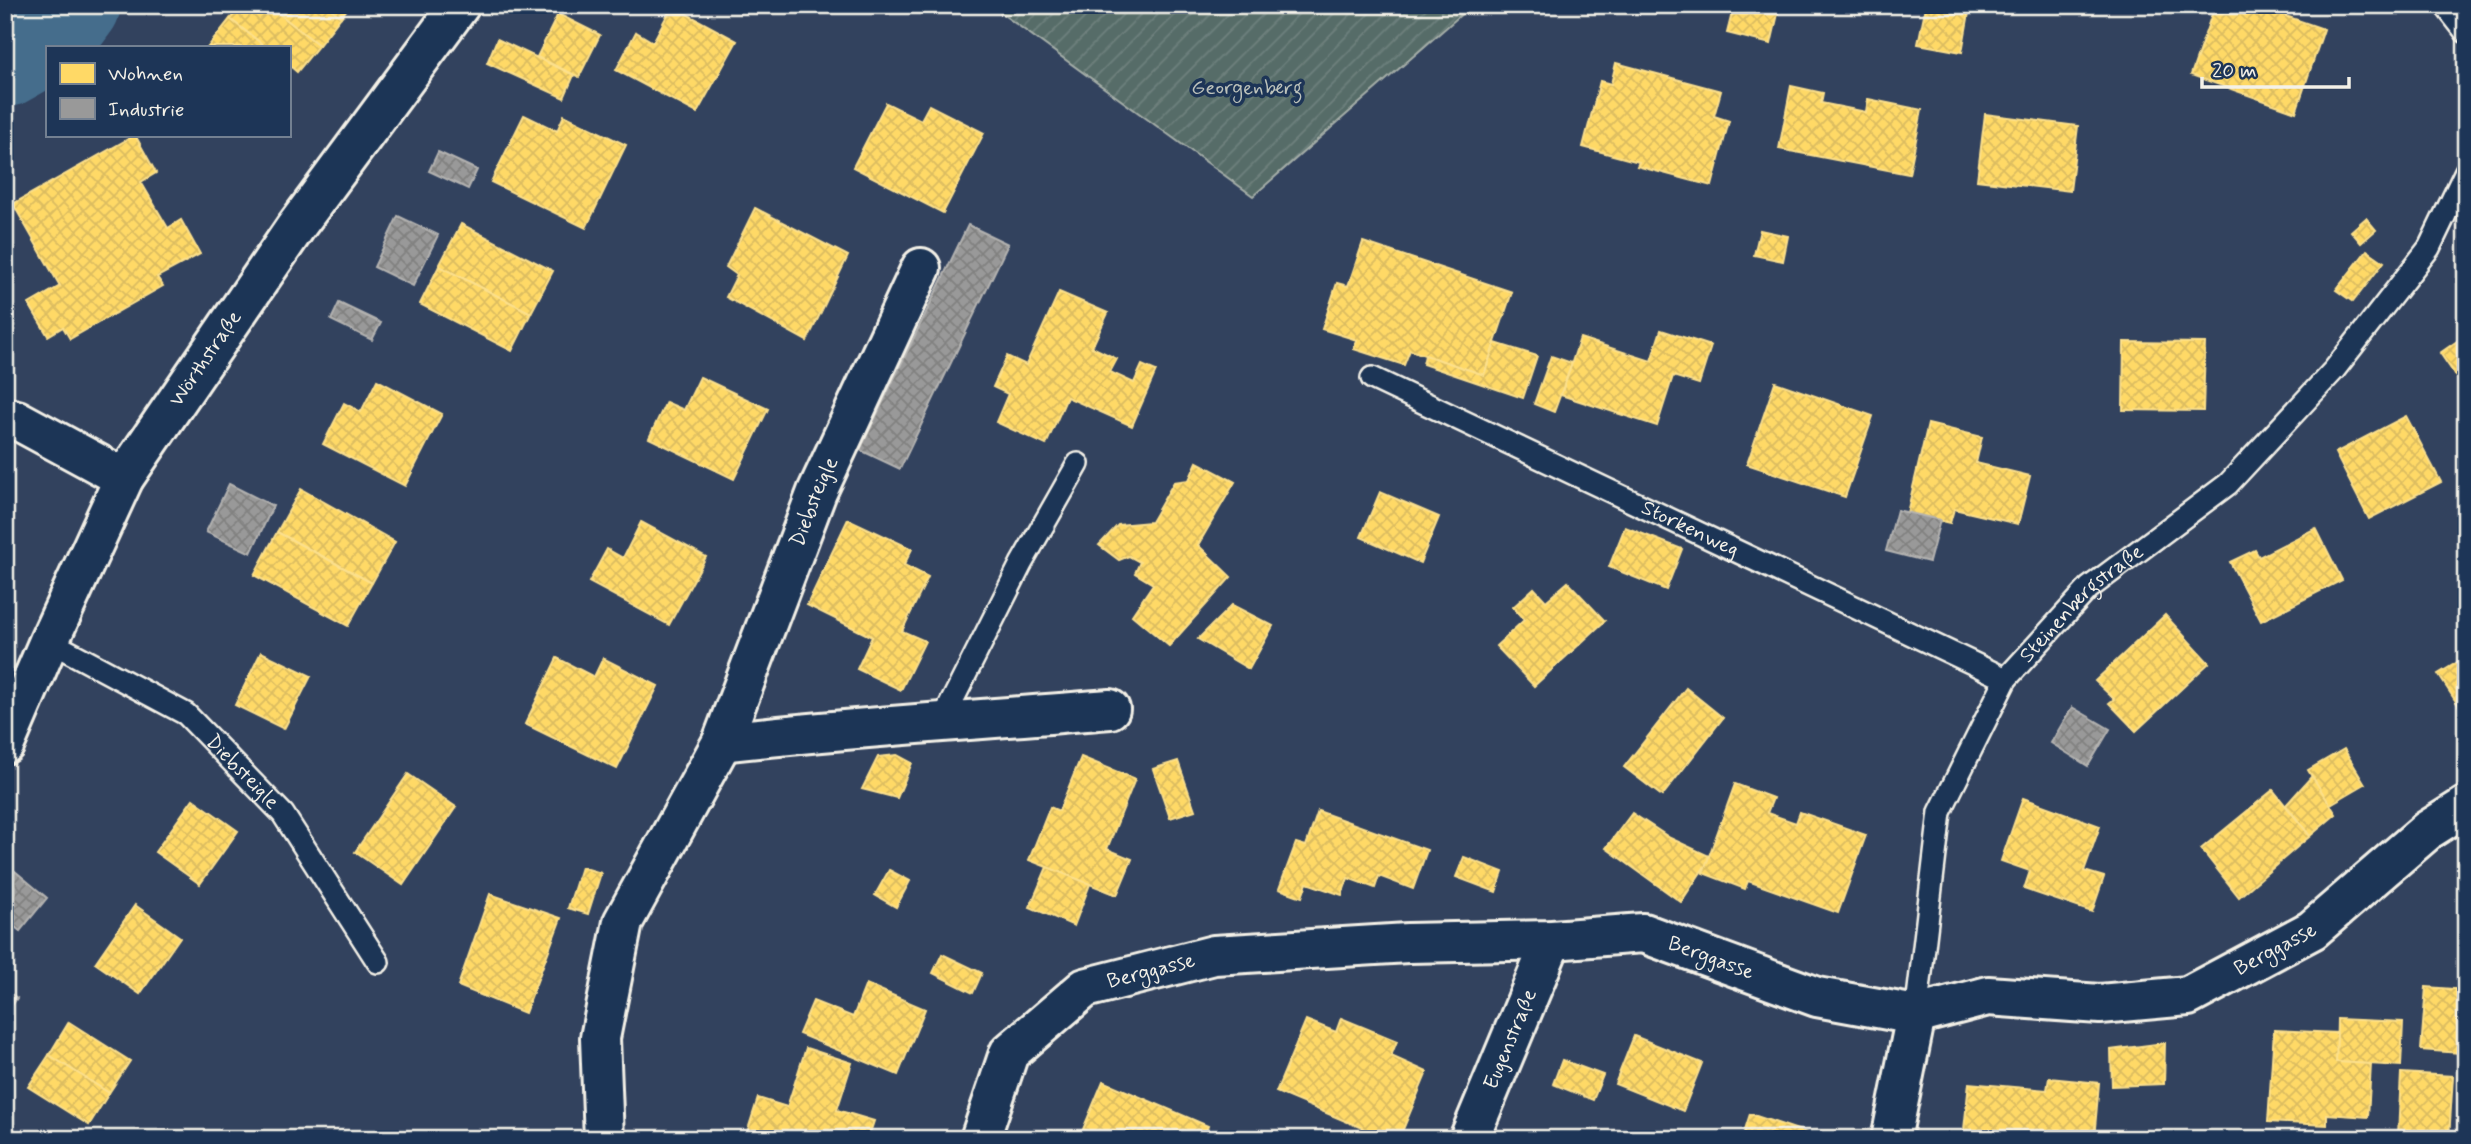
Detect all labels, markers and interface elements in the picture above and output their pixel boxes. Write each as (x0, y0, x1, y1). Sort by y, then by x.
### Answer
legend (46, 46, 290, 136)
scale bar (2202, 46, 2348, 90)
text: 20 m (2212, 57, 2257, 85)
text: Wohnen (108, 60, 183, 88)
park label: Georgenberg (1191, 74, 1303, 104)
text: Industrie (108, 96, 184, 124)
street label: Wörthstraße (163, 305, 248, 412)
street label: Diebsteigle (783, 452, 845, 551)
street label: Storkenweg (1636, 494, 1744, 564)
street label: Steinenbergstraße (2013, 538, 2149, 669)
street label: Diebsteigle (199, 728, 285, 816)
street label: Berggasse (2229, 916, 2322, 983)
street label: Berggasse (1664, 929, 1758, 987)
street label: Berggasse (1104, 946, 1198, 996)
street label: Eugenstraße (1477, 985, 1544, 1094)

